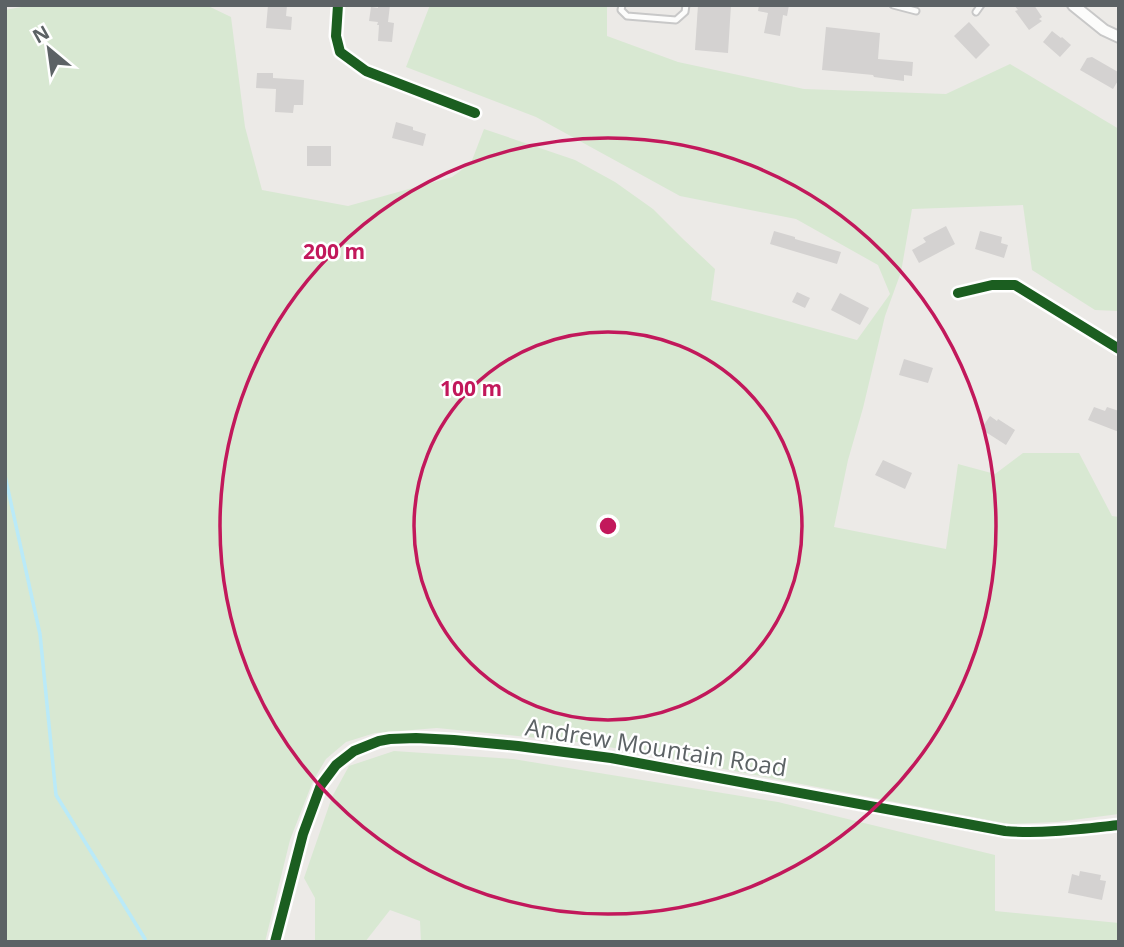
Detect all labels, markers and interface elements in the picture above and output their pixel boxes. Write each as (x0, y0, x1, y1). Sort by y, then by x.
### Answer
north arrow (14, 14, 84, 84)
text: N (28, 19, 54, 49)
text: 200 m (303, 237, 365, 265)
text: 100 m (440, 374, 502, 402)
centre of rings (596, 514, 620, 538)
street label: Andrew Mountain Road (523, 710, 789, 783)

